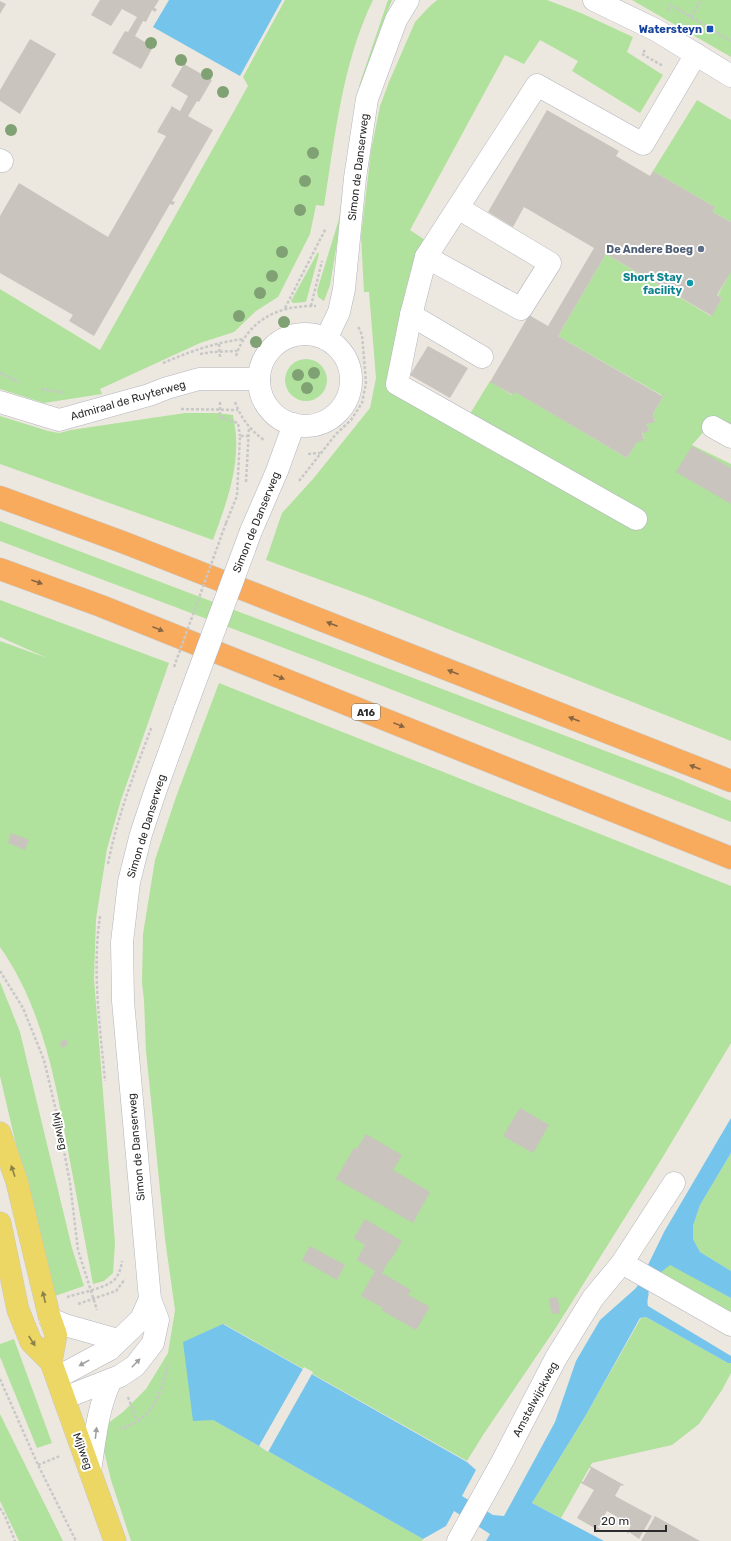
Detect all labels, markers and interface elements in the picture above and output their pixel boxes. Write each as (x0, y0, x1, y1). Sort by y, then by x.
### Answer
place label: Watersteyn (639, 23, 702, 36)
marker: Watersteyn (705, 24, 715, 34)
street label: Simon de Danserweg (345, 113, 372, 221)
place label: De Andere Boeg (606, 243, 693, 256)
marker: De Andere Boeg (696, 244, 706, 254)
place label: Short Stay facility (623, 271, 682, 297)
marker: Short Stay facility (685, 278, 695, 288)
street label: Admiraal de Ruyterweg (69, 378, 187, 423)
street label: Simon de Danserweg (230, 470, 283, 575)
one-way arrow (31, 580, 43, 586)
one-way arrow (325, 621, 337, 627)
one-way arrow (152, 626, 164, 632)
one-way arrow (446, 668, 458, 674)
one-way arrow (273, 674, 284, 680)
road number: A16 (352, 704, 380, 720)
one-way arrow (567, 716, 579, 722)
one-way arrow (394, 723, 406, 729)
one-way arrow (688, 763, 700, 769)
street label: Simon de Danserweg (124, 773, 168, 880)
street label: Simon de Danserweg (125, 1093, 148, 1201)
street label: Mijlweg (49, 1111, 70, 1151)
one-way arrow (10, 1164, 16, 1176)
one-way arrow (41, 1291, 47, 1303)
one-way arrow (29, 1335, 36, 1347)
one-way arrow (131, 1358, 141, 1368)
street label: Amstelwijckweg (510, 1359, 561, 1439)
one-way arrow (78, 1360, 89, 1367)
one-way arrow (93, 1427, 99, 1439)
street label: Mijlweg (70, 1431, 95, 1471)
scale bar (595, 1507, 666, 1533)
text: 20 m (601, 1514, 629, 1528)

